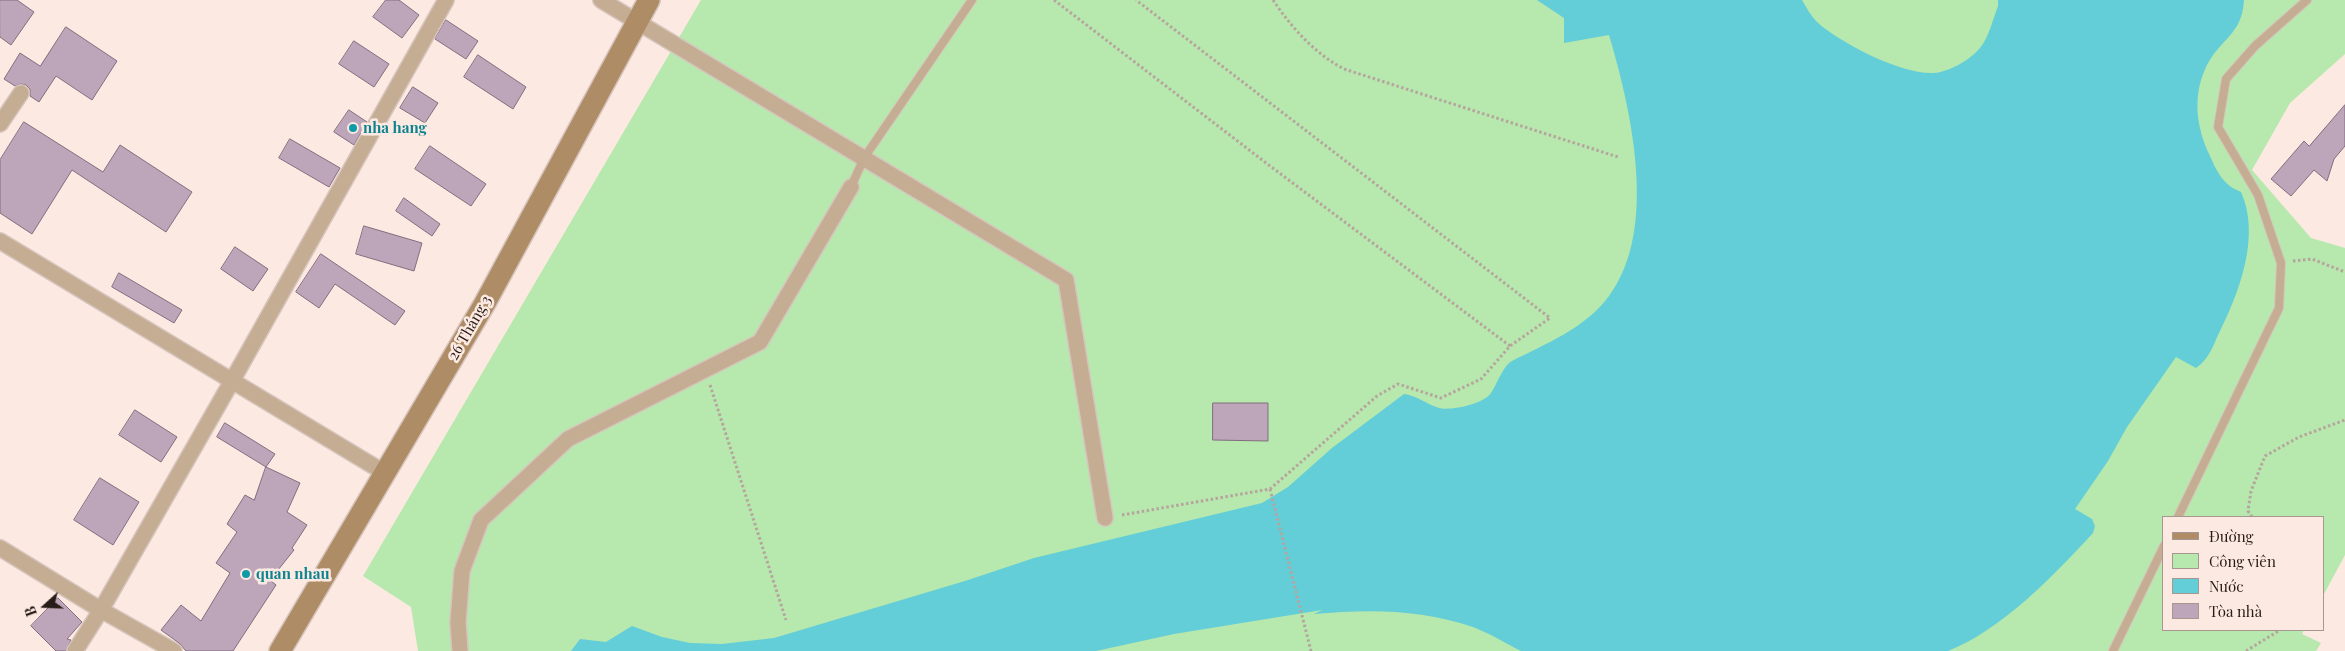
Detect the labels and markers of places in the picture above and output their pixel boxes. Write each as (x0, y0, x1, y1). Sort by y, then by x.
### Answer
place label: nha hang (363, 119, 427, 137)
marker: nha hang (347, 122, 359, 134)
place label: quan nhau (256, 565, 330, 583)
marker: quan nhau (240, 568, 252, 580)

